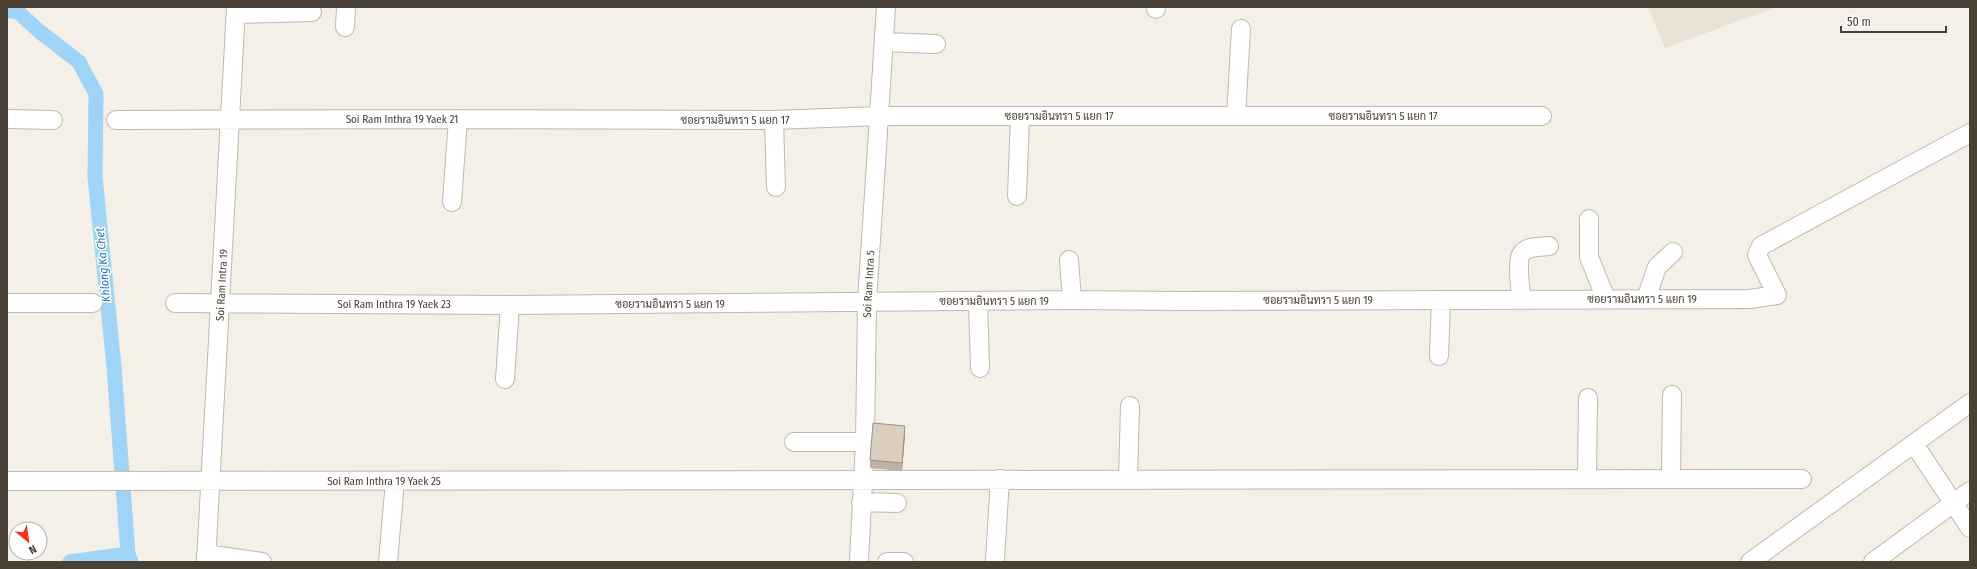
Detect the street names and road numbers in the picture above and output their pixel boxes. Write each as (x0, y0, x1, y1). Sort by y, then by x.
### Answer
street label: ซอยรามอินทรา 5 แยก 17 (1005, 110, 1114, 123)
street label: ซอยรามอินทรา 5 แยก 17 (1329, 110, 1438, 123)
street label: Soi Ram Inthra 19 Yaek 21 (346, 113, 458, 126)
street label: ซอยรามอินทรา 5 แยก 17 (681, 114, 790, 127)
street label: Soi Ram Intra 19 (214, 249, 230, 321)
street label: Soi Ram Intra 5 (861, 250, 877, 318)
street label: ซอยรามอินทรา 5 แยก 19 (1587, 293, 1697, 306)
street label: ซอยรามอินทรา 5 แยก 19 (1263, 294, 1373, 307)
street label: ซอยรามอินทรา 5 แยก 19 (939, 295, 1049, 308)
street label: Soi Ram Inthra 19 Yaek 23 (337, 298, 451, 311)
street label: ซอยรามอินทรา 5 แยก 19 (615, 298, 725, 311)
street label: Soi Ram Inthra 19 Yaek 25 (327, 475, 441, 488)

